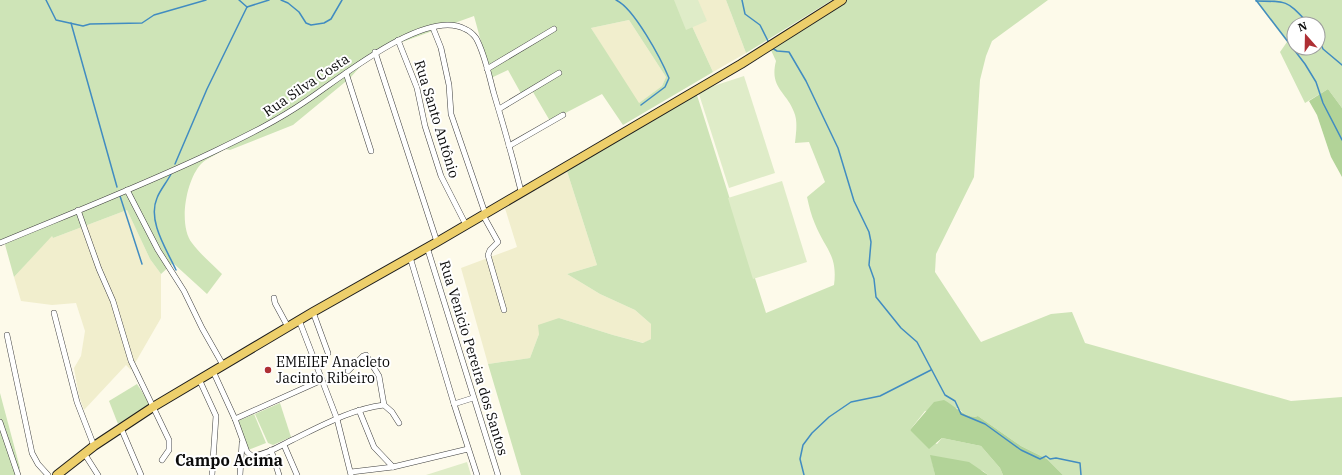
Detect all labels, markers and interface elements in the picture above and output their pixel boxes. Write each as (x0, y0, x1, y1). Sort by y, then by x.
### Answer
north arrow (1286, 16, 1326, 56)
text: N (1296, 18, 1309, 35)
street label: Rua Silva Costa (259, 49, 353, 120)
street label: Rua Santo Antônio (410, 58, 464, 180)
street label: Rua Venicio Pereira dos Santos (436, 258, 512, 458)
place label: EMEIEF Anacleto Jacinto Ribeiro (276, 353, 390, 387)
marker: EMEIEF Anacleto Jacinto Ribeiro (263, 365, 273, 375)
district label: Campo Acima (175, 450, 283, 470)

